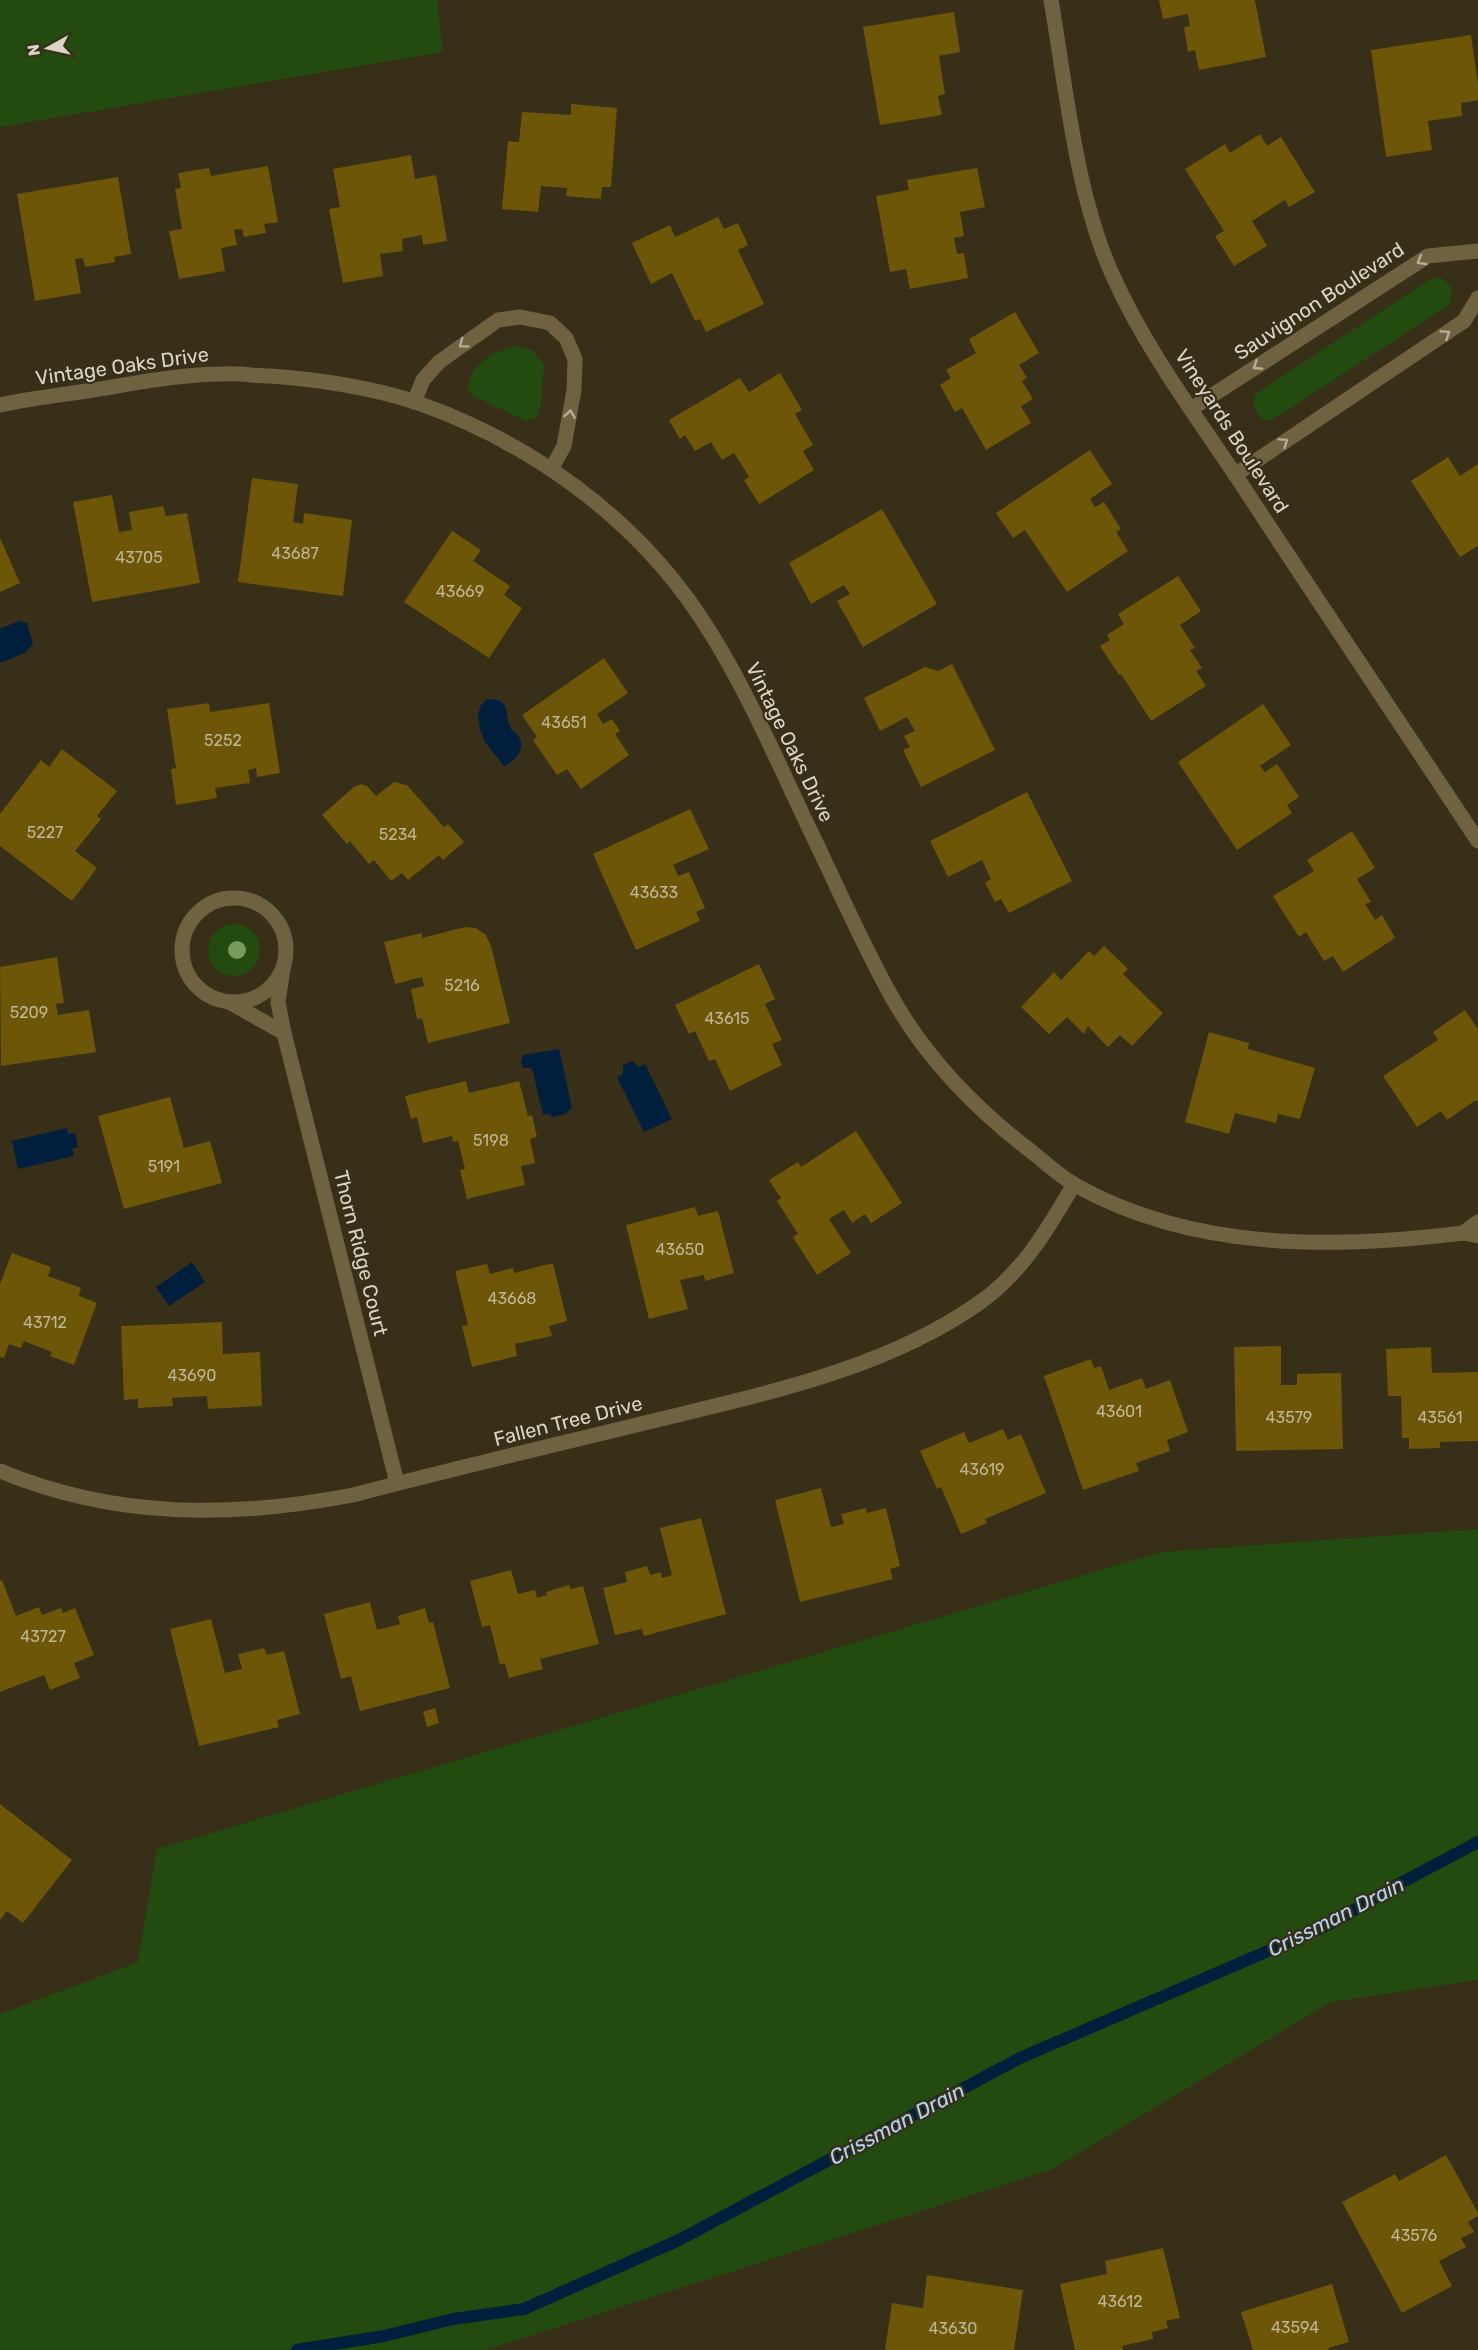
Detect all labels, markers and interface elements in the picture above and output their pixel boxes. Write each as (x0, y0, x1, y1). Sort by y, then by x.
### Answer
north arrow (18, 18, 78, 78)
text: N (23, 43, 44, 57)
street label: Sauvignon Boulevard (1230, 237, 1408, 365)
one-way arrow (1417, 254, 1427, 265)
one-way arrow (1439, 330, 1450, 341)
one-way arrow (458, 337, 469, 348)
street label: Vintage Oaks Drive (34, 342, 210, 390)
street label: Vineyards Boulevard (1170, 345, 1294, 517)
one-way arrow (1253, 359, 1264, 370)
one-way arrow (563, 409, 576, 419)
one-way arrow (1277, 438, 1288, 449)
house number: 43687 (271, 544, 319, 563)
house number: 43705 (115, 548, 163, 567)
house number: 43669 (436, 582, 484, 601)
street label: Vintage Oaks Drive (741, 658, 839, 826)
house number: 43651 (541, 713, 587, 732)
house number: 5252 (204, 731, 242, 750)
house number: 5227 (27, 823, 63, 842)
house number: 5234 (379, 825, 417, 844)
house number: 43633 (630, 883, 678, 902)
house number: 5216 (444, 976, 480, 995)
house number: 5209 (10, 1003, 48, 1022)
house number: 43615 (704, 1009, 750, 1028)
house number: 5198 (473, 1131, 509, 1150)
house number: 5191 (148, 1157, 180, 1176)
street label: Thorn Ridge Court (329, 1168, 393, 1338)
house number: 43650 (656, 1240, 704, 1259)
house number: 43668 (487, 1289, 537, 1308)
house number: 43712 (23, 1313, 67, 1332)
house number: 43690 (168, 1366, 216, 1385)
street label: Fallen Tree Drive (491, 1391, 645, 1451)
house number: 43601 (1096, 1402, 1142, 1421)
house number: 43579 (1266, 1408, 1312, 1427)
house number: 43561 (1417, 1408, 1463, 1427)
house number: 43619 (959, 1460, 1005, 1479)
house number: 43727 (20, 1627, 66, 1646)
water label: Crissman Drain (1263, 1871, 1408, 1962)
water label: Crissman Drain (825, 2077, 969, 2170)
house number: 43576 (1391, 2226, 1438, 2245)
house number: 43612 (1097, 2292, 1143, 2311)
house number: 43594 (1271, 2318, 1319, 2337)
house number: 43630 (929, 2319, 977, 2338)

